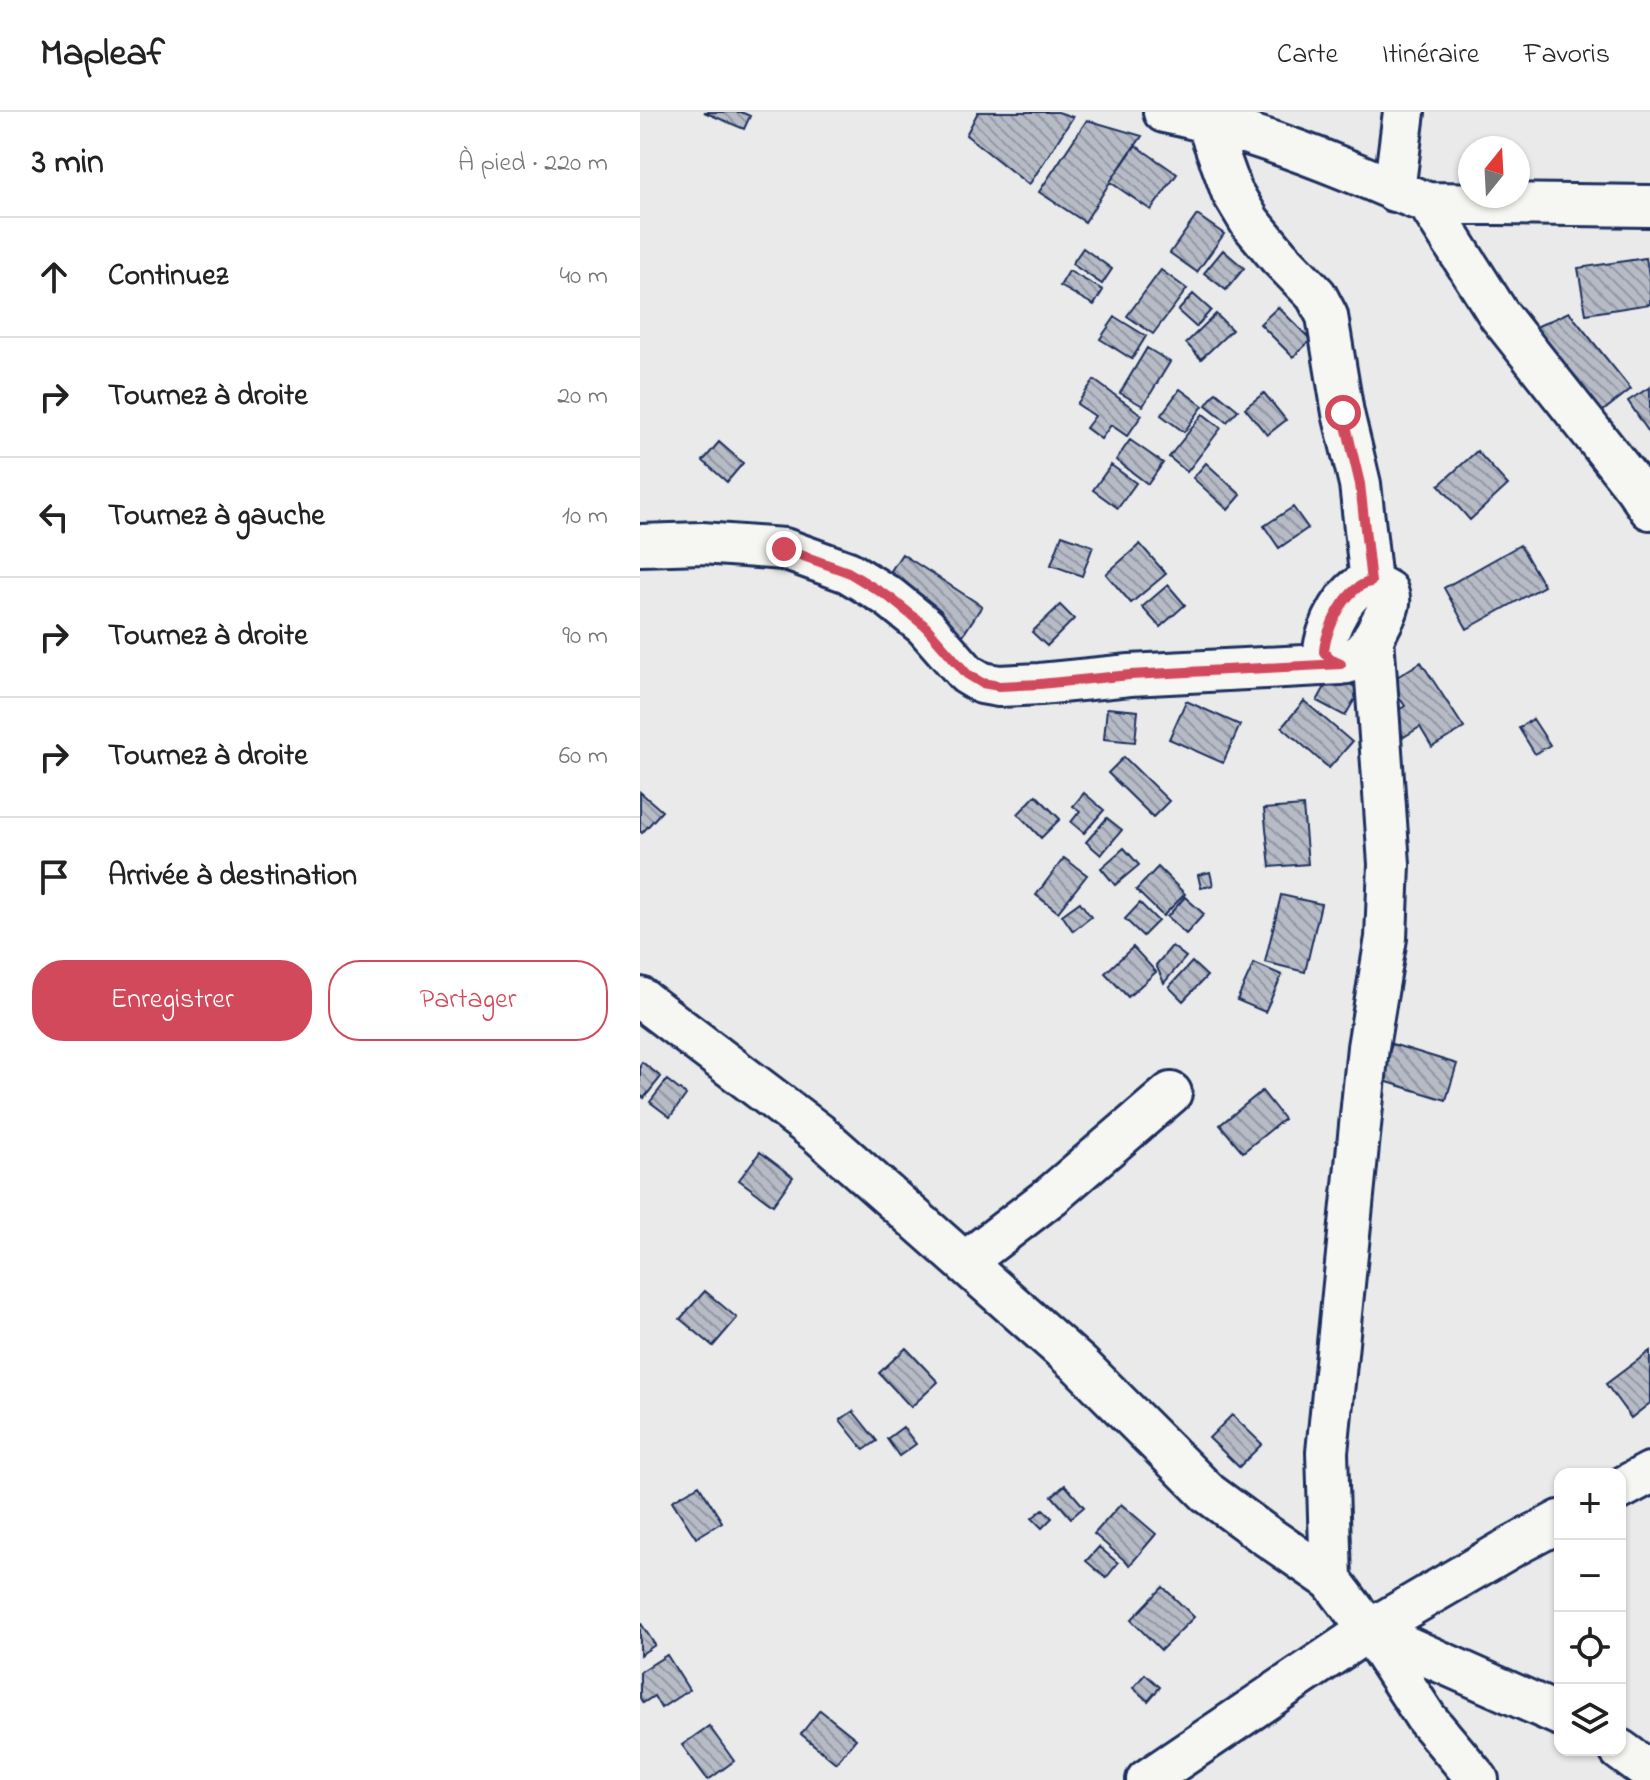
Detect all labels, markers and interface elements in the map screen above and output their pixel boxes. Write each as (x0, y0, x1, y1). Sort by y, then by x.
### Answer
text: Mapleaf (40, 27, 165, 83)
text: Carte (1277, 35, 1338, 76)
text: Itinéraire (1382, 35, 1479, 76)
text: Favoris (1523, 35, 1610, 76)
north arrow (1458, 136, 1530, 208)
text: 3 min (32, 139, 104, 189)
text: À pied · 220 m (458, 145, 608, 183)
icon: ahead (32, 255, 76, 299)
text: Continuez (108, 255, 228, 299)
text: 40 m (559, 258, 608, 296)
icon: right (32, 375, 76, 419)
text: Tournez à droite (108, 375, 308, 419)
text: 20 m (557, 378, 608, 416)
route start (1325, 395, 1361, 431)
icon: left (32, 495, 76, 539)
text: Tournez à gauche (108, 495, 325, 539)
text: 10 m (562, 498, 608, 536)
route end (766, 531, 802, 567)
icon: right (32, 615, 76, 659)
text: Tournez à droite (108, 615, 308, 659)
text: 90 m (562, 618, 608, 656)
icon: right (32, 735, 76, 779)
text: Tournez à droite (108, 735, 308, 779)
text: 60 m (559, 738, 608, 776)
icon: arrive (32, 855, 76, 899)
text: Arrivée à destination (108, 855, 357, 899)
button: Enregistrer (32, 960, 312, 1041)
button: Partager (328, 960, 608, 1041)
map controls (1554, 1468, 1626, 1756)
button: + (1554, 1468, 1626, 1540)
button: − (1554, 1540, 1626, 1612)
button: locate (1554, 1612, 1626, 1684)
button: layers (1554, 1684, 1626, 1756)

